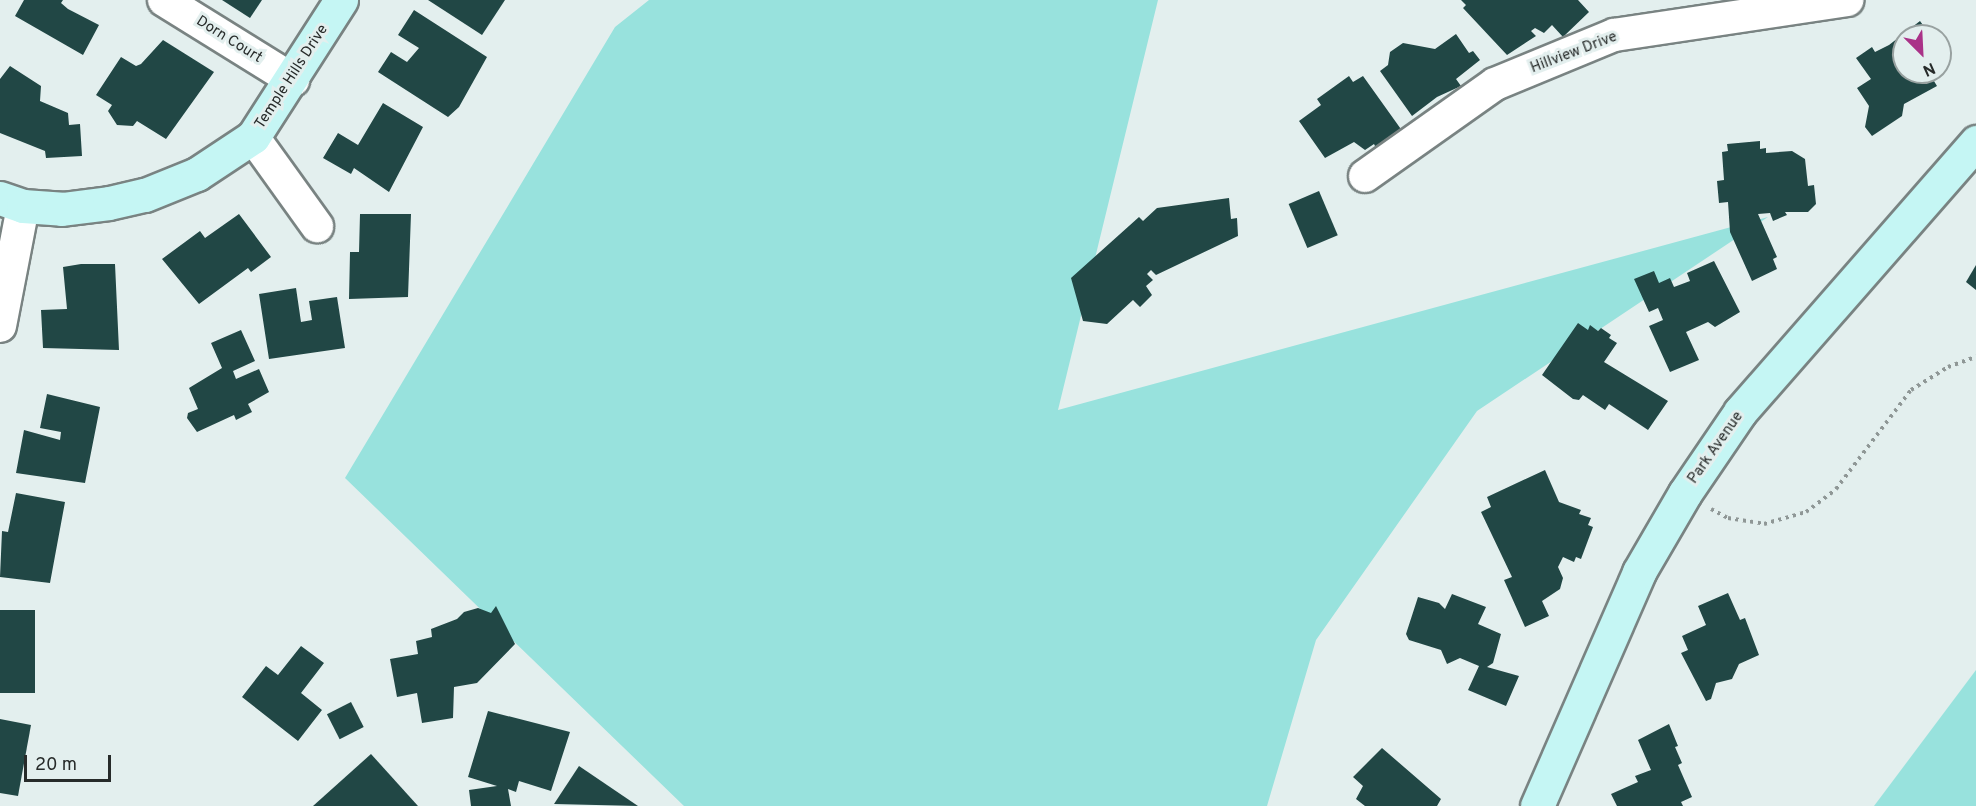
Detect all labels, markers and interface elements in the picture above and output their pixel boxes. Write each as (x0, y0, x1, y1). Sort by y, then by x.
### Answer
street label: Dorn Court (193, 13, 265, 67)
street label: Temple Hills Drive (252, 21, 332, 133)
north arrow (1892, 24, 1952, 84)
street label: Hillview Drive (1528, 28, 1620, 78)
text: N (1919, 57, 1938, 80)
street label: Park Avenue (1684, 408, 1748, 488)
scale bar (27, 743, 114, 781)
text: 20 m (35, 754, 77, 777)

